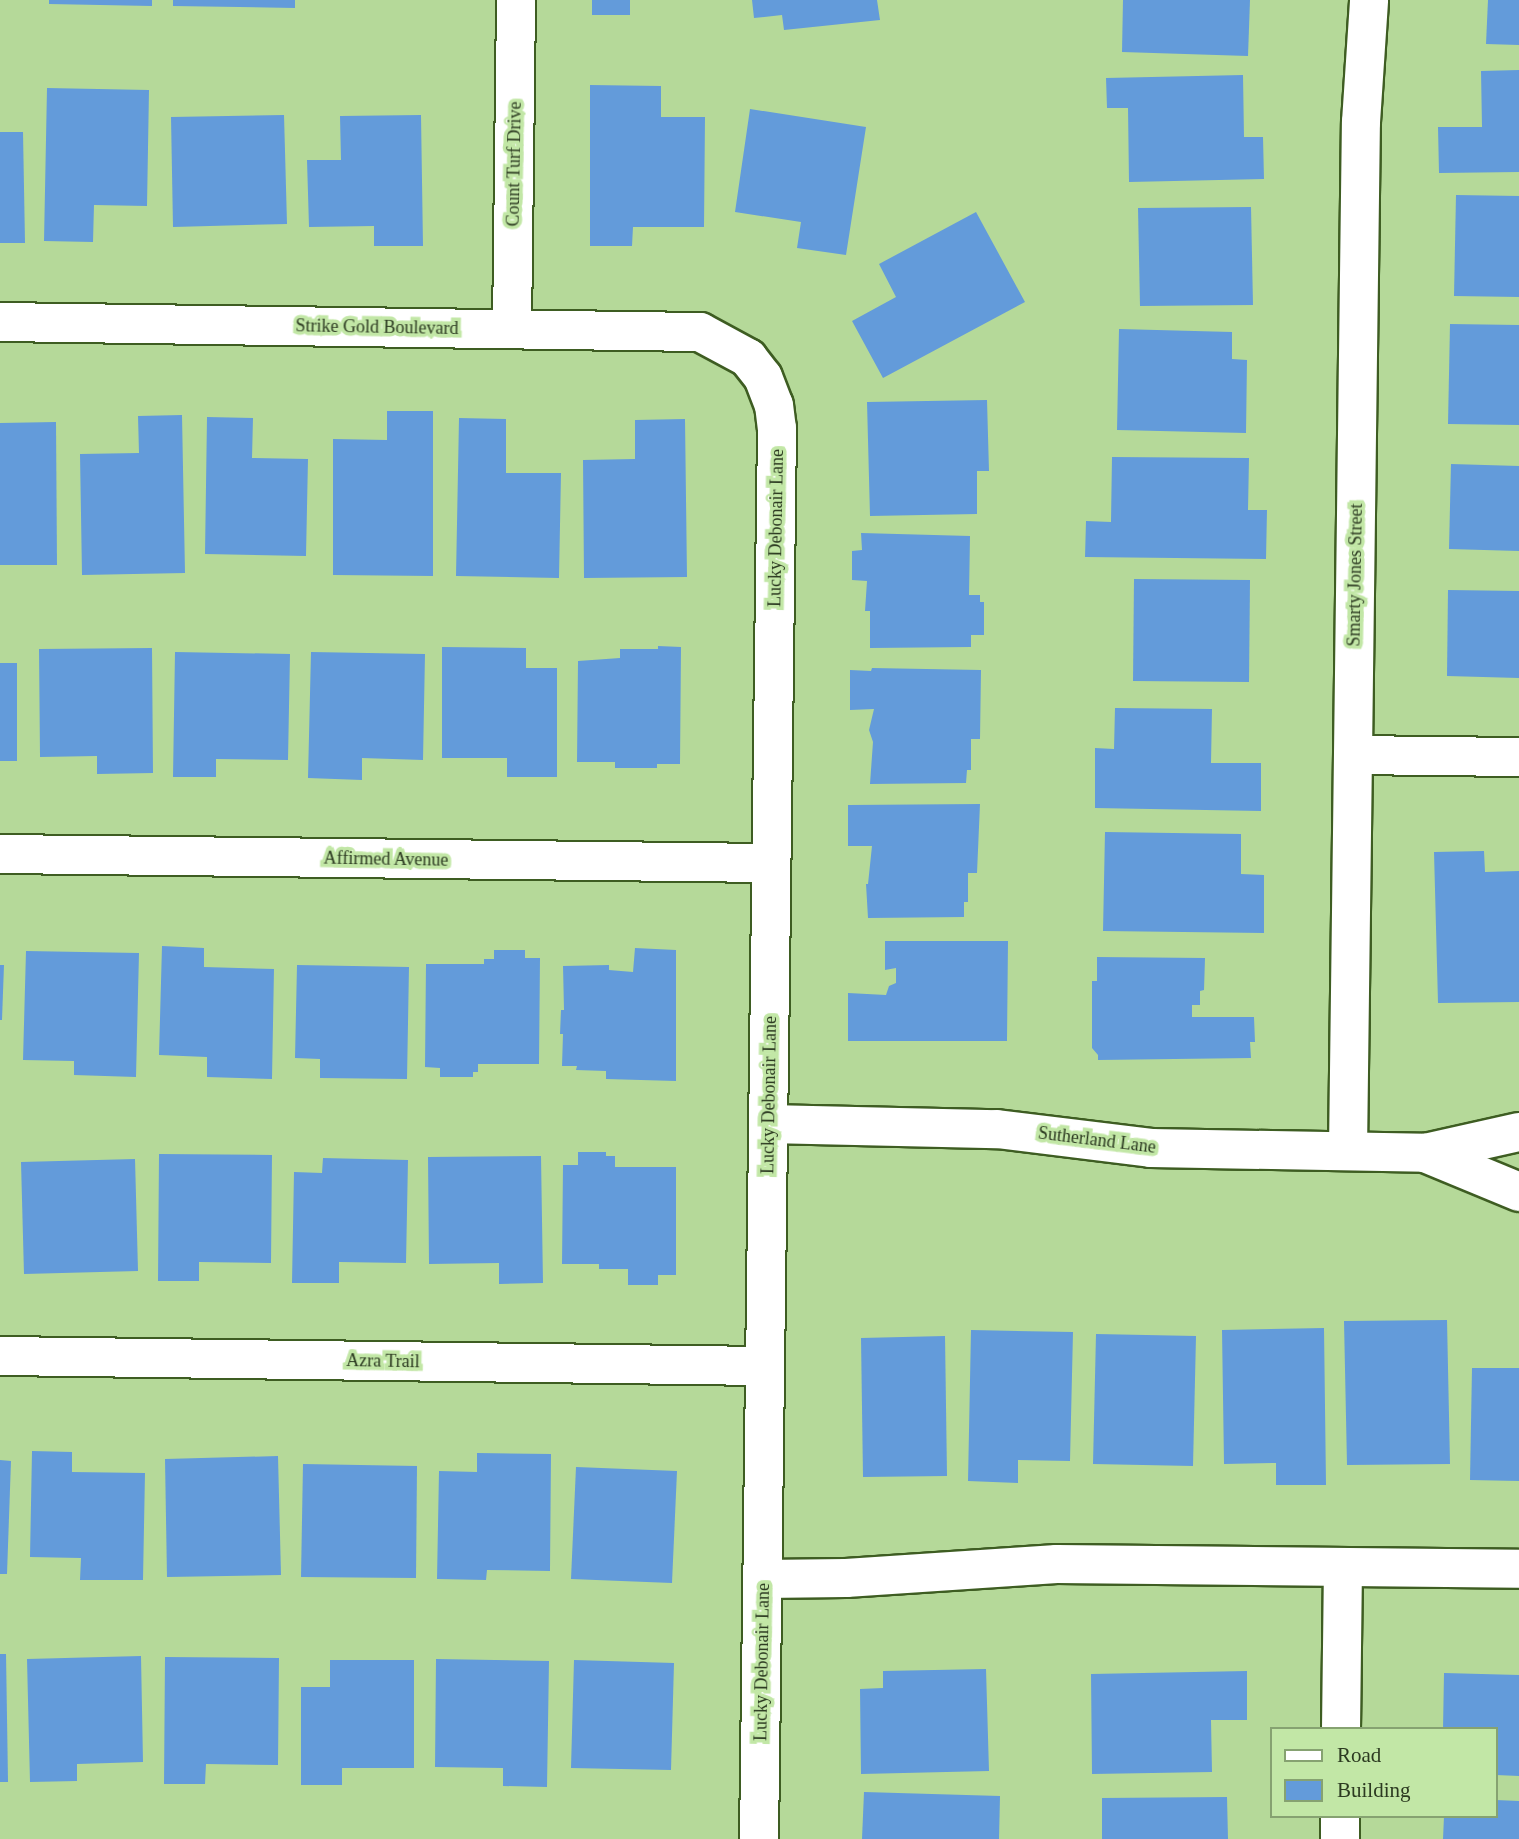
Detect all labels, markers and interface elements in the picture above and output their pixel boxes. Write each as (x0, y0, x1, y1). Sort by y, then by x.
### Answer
street label: Count Turf Drive (502, 101, 526, 227)
street label: Strike Gold Boulevard (295, 315, 459, 339)
street label: Lucky Debonair Lane (764, 449, 788, 607)
street label: Smarty Jones Street (1343, 503, 1367, 647)
street label: Affirmed Avenue (323, 847, 449, 871)
street label: Lucky Debonair Lane (757, 1016, 781, 1174)
street label: Sutherland Lane (1037, 1122, 1157, 1158)
street label: Azra Trail (346, 1350, 420, 1372)
street label: Lucky Debonair Lane (750, 1583, 774, 1741)
legend (1270, 1727, 1498, 1818)
text: Road (1337, 1743, 1381, 1767)
text: Building (1337, 1778, 1411, 1802)

